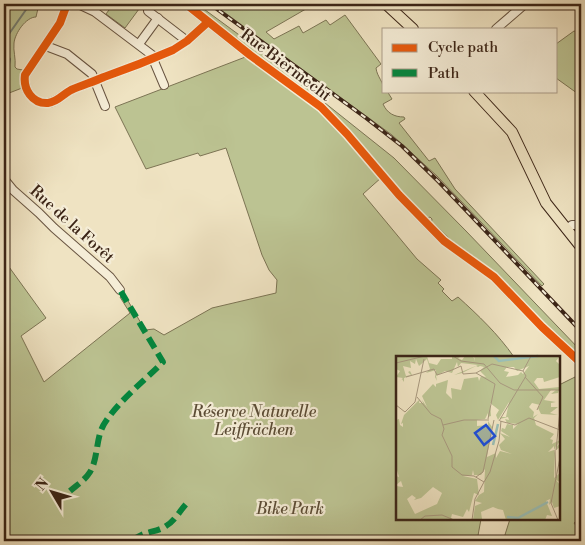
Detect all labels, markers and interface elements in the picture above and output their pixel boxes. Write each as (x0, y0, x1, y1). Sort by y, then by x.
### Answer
street label: Rue Biermecht (237, 24, 336, 106)
legend (382, 28, 558, 92)
text: Cycle path (428, 38, 498, 57)
text: Path (428, 64, 460, 83)
street label: Rue de la Forêt (26, 181, 119, 267)
inset map (396, 356, 560, 520)
park label: Réserve Naturelle Leiffrächen (191, 402, 317, 440)
north arrow (28, 468, 78, 518)
text: N (32, 475, 53, 495)
park label: Bike Park (255, 499, 324, 519)

